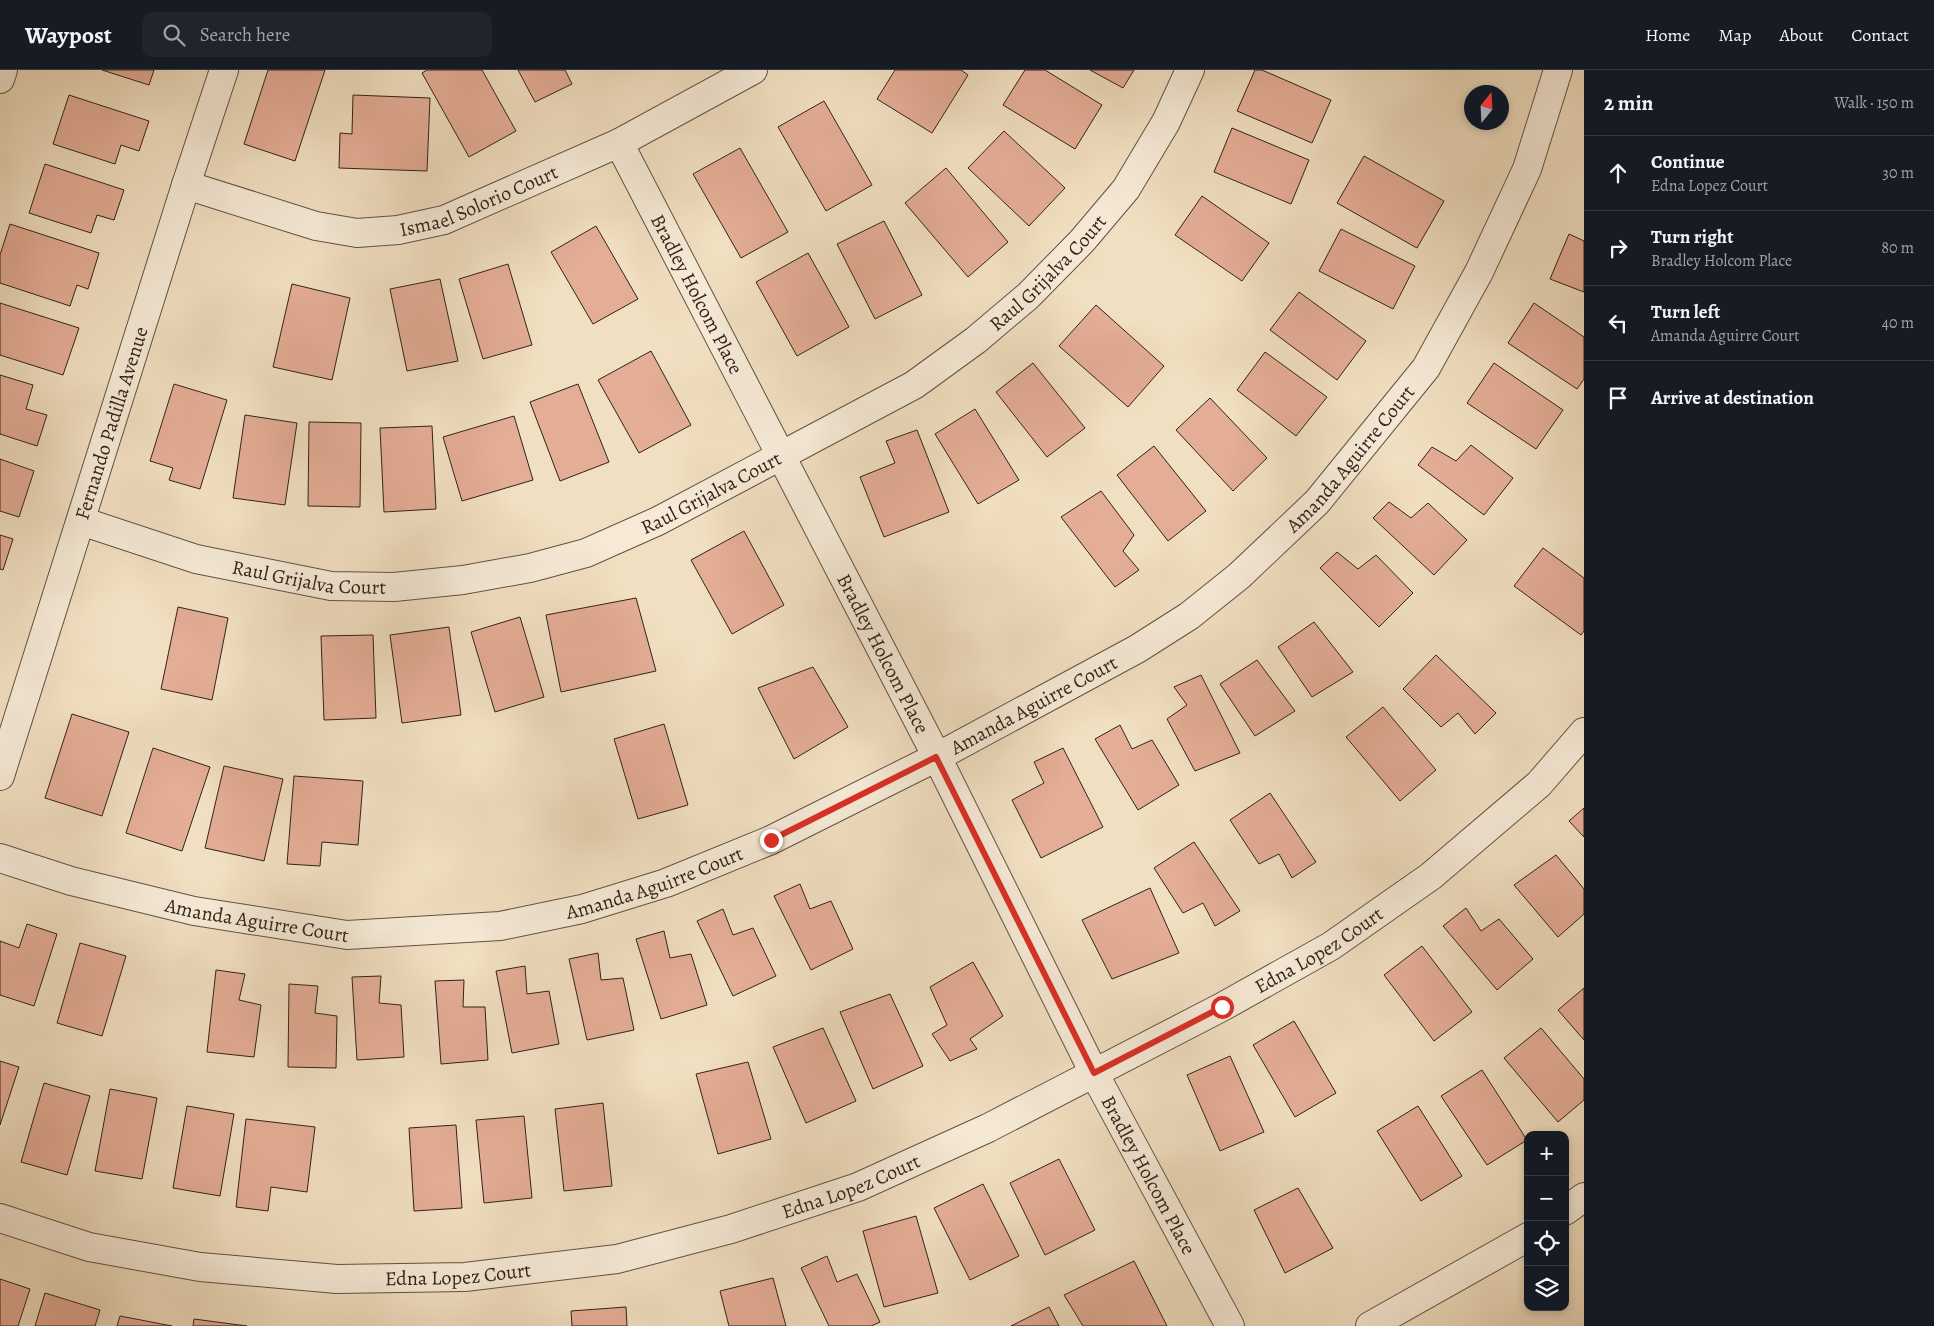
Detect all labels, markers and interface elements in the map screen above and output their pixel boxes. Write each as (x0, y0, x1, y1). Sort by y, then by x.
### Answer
search box (142, 12, 492, 57)
text: Waypost (25, 19, 112, 51)
icon: search (160, 21, 188, 49)
text: Search here (200, 22, 290, 48)
text: Home (1645, 23, 1690, 47)
text: Map (1718, 23, 1751, 47)
text: About (1779, 23, 1823, 47)
text: Contact (1851, 23, 1909, 47)
north arrow (1464, 85, 1509, 130)
text: 2 min (1604, 89, 1653, 117)
text: Walk · 150 m (1834, 92, 1914, 114)
text: Continue (1651, 149, 1725, 175)
street label: Ismael Solorio Court (397, 158, 562, 243)
icon: ahead (1604, 159, 1632, 187)
text: 30 m (1882, 162, 1914, 184)
text: Edna Lopez Court (1651, 175, 1768, 197)
street label: Raul Grijalva Court (983, 208, 1113, 337)
street label: Bradley Holcom Place (645, 209, 750, 379)
text: Turn right (1651, 224, 1733, 250)
icon: right (1604, 234, 1632, 262)
text: 80 m (1881, 237, 1914, 259)
text: Bradley Holcom Place (1651, 250, 1792, 272)
text: Turn left (1651, 299, 1720, 325)
icon: left (1604, 309, 1632, 337)
text: 40 m (1882, 312, 1914, 334)
street label: Fernando Padilla Avenue (68, 323, 154, 523)
text: Amanda Aguirre Court (1651, 325, 1799, 347)
street label: Amanda Aguirre Court (1279, 379, 1421, 539)
icon: arrive (1604, 384, 1632, 412)
text: Arrive at destination (1651, 385, 1814, 411)
street label: Raul Grijalva Court (636, 444, 786, 541)
street label: Raul Grijalva Court (230, 553, 387, 600)
street label: Bradley Holcom Place (831, 569, 936, 738)
street label: Amanda Aguirre Court (945, 649, 1122, 761)
route end (760, 829, 783, 852)
street label: Amanda Aguirre Court (563, 839, 747, 926)
street label: Amanda Aguirre Court (162, 891, 351, 949)
street label: Edna Lopez Court (1249, 900, 1389, 1000)
route start (1211, 996, 1234, 1019)
street label: Bradley Holcom Place (1095, 1091, 1203, 1259)
map controls (1524, 1131, 1569, 1311)
button: + (1524, 1131, 1569, 1176)
street label: Edna Lopez Court (778, 1147, 925, 1225)
button: − (1524, 1176, 1569, 1221)
button: locate (1524, 1221, 1569, 1266)
street label: Edna Lopez Court (385, 1256, 533, 1292)
button: layers (1524, 1266, 1569, 1311)

